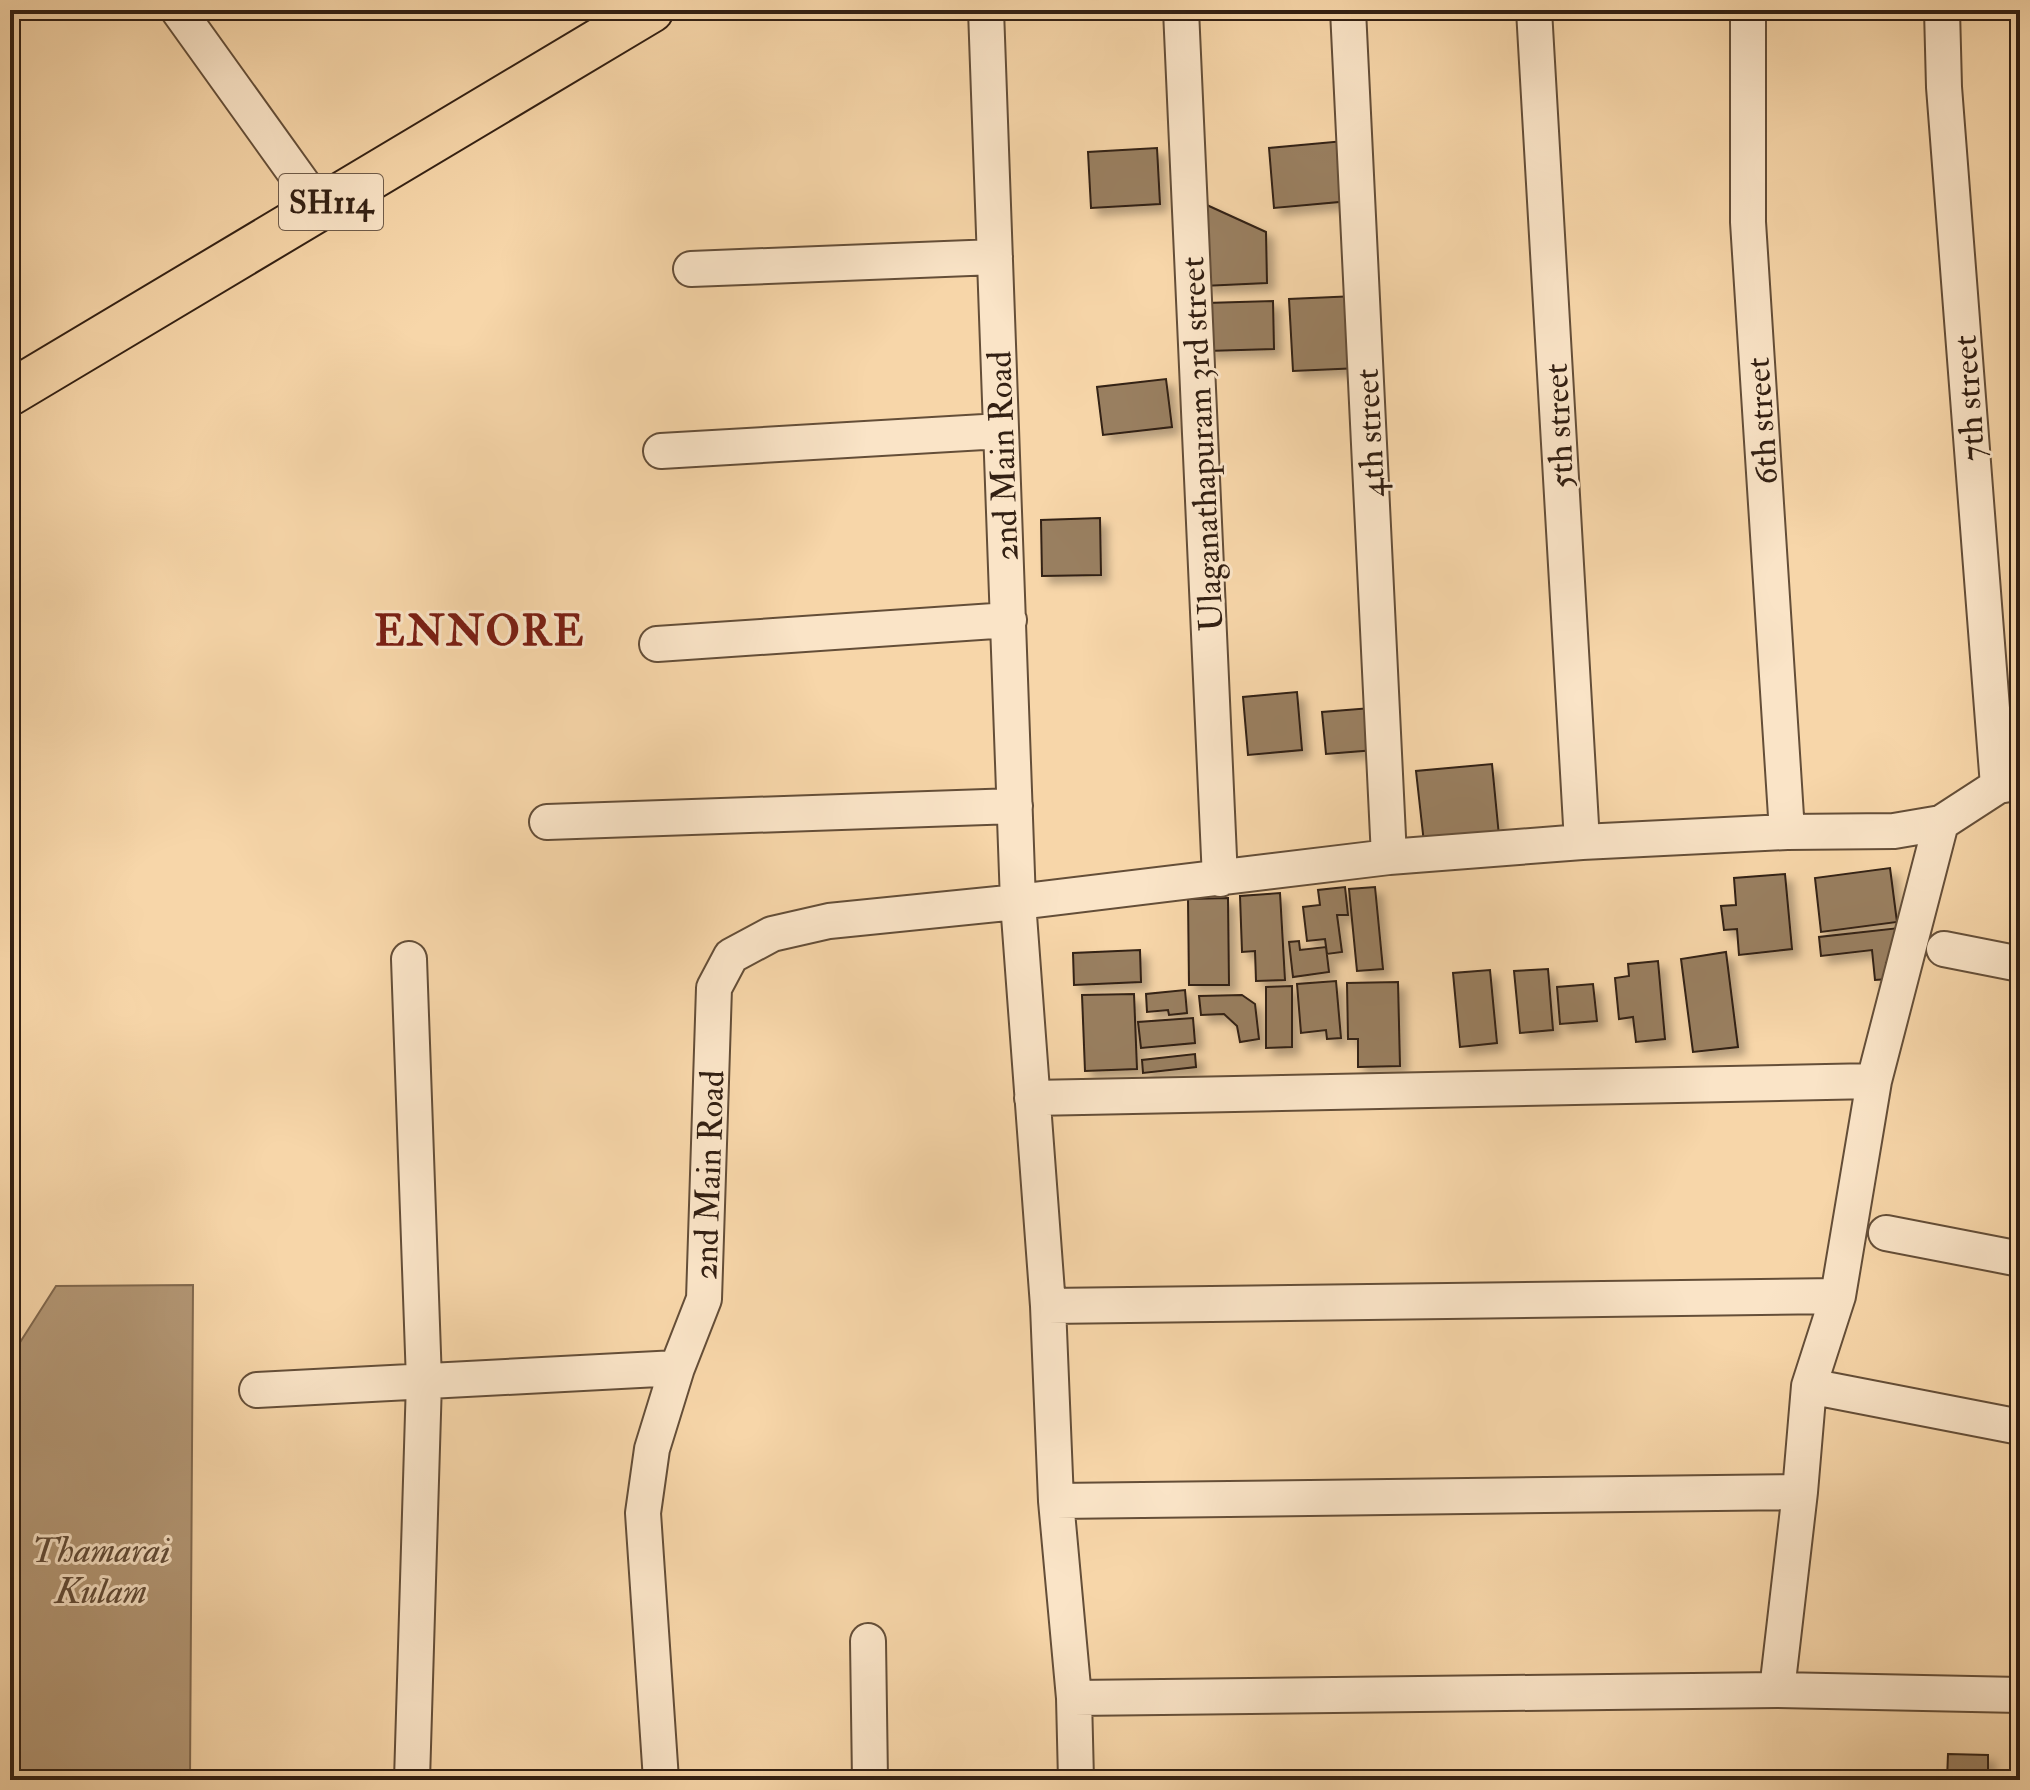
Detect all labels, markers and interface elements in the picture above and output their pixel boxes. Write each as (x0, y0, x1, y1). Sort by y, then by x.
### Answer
road number: SH114 (279, 174, 383, 230)
street label: Ulaganathapuram 3rd street (1171, 255, 1234, 632)
street label: 7th street (1944, 333, 1995, 462)
street label: 2nd Main Road (978, 350, 1029, 562)
street label: 6th street (1737, 356, 1788, 486)
street label: 5th street (1535, 362, 1584, 490)
street label: 4th street (1346, 367, 1395, 498)
district label: ENNORE (375, 606, 586, 658)
street label: 2nd Main Road (684, 1069, 735, 1281)
water label: Thamarai Kulam (32, 1528, 170, 1614)

